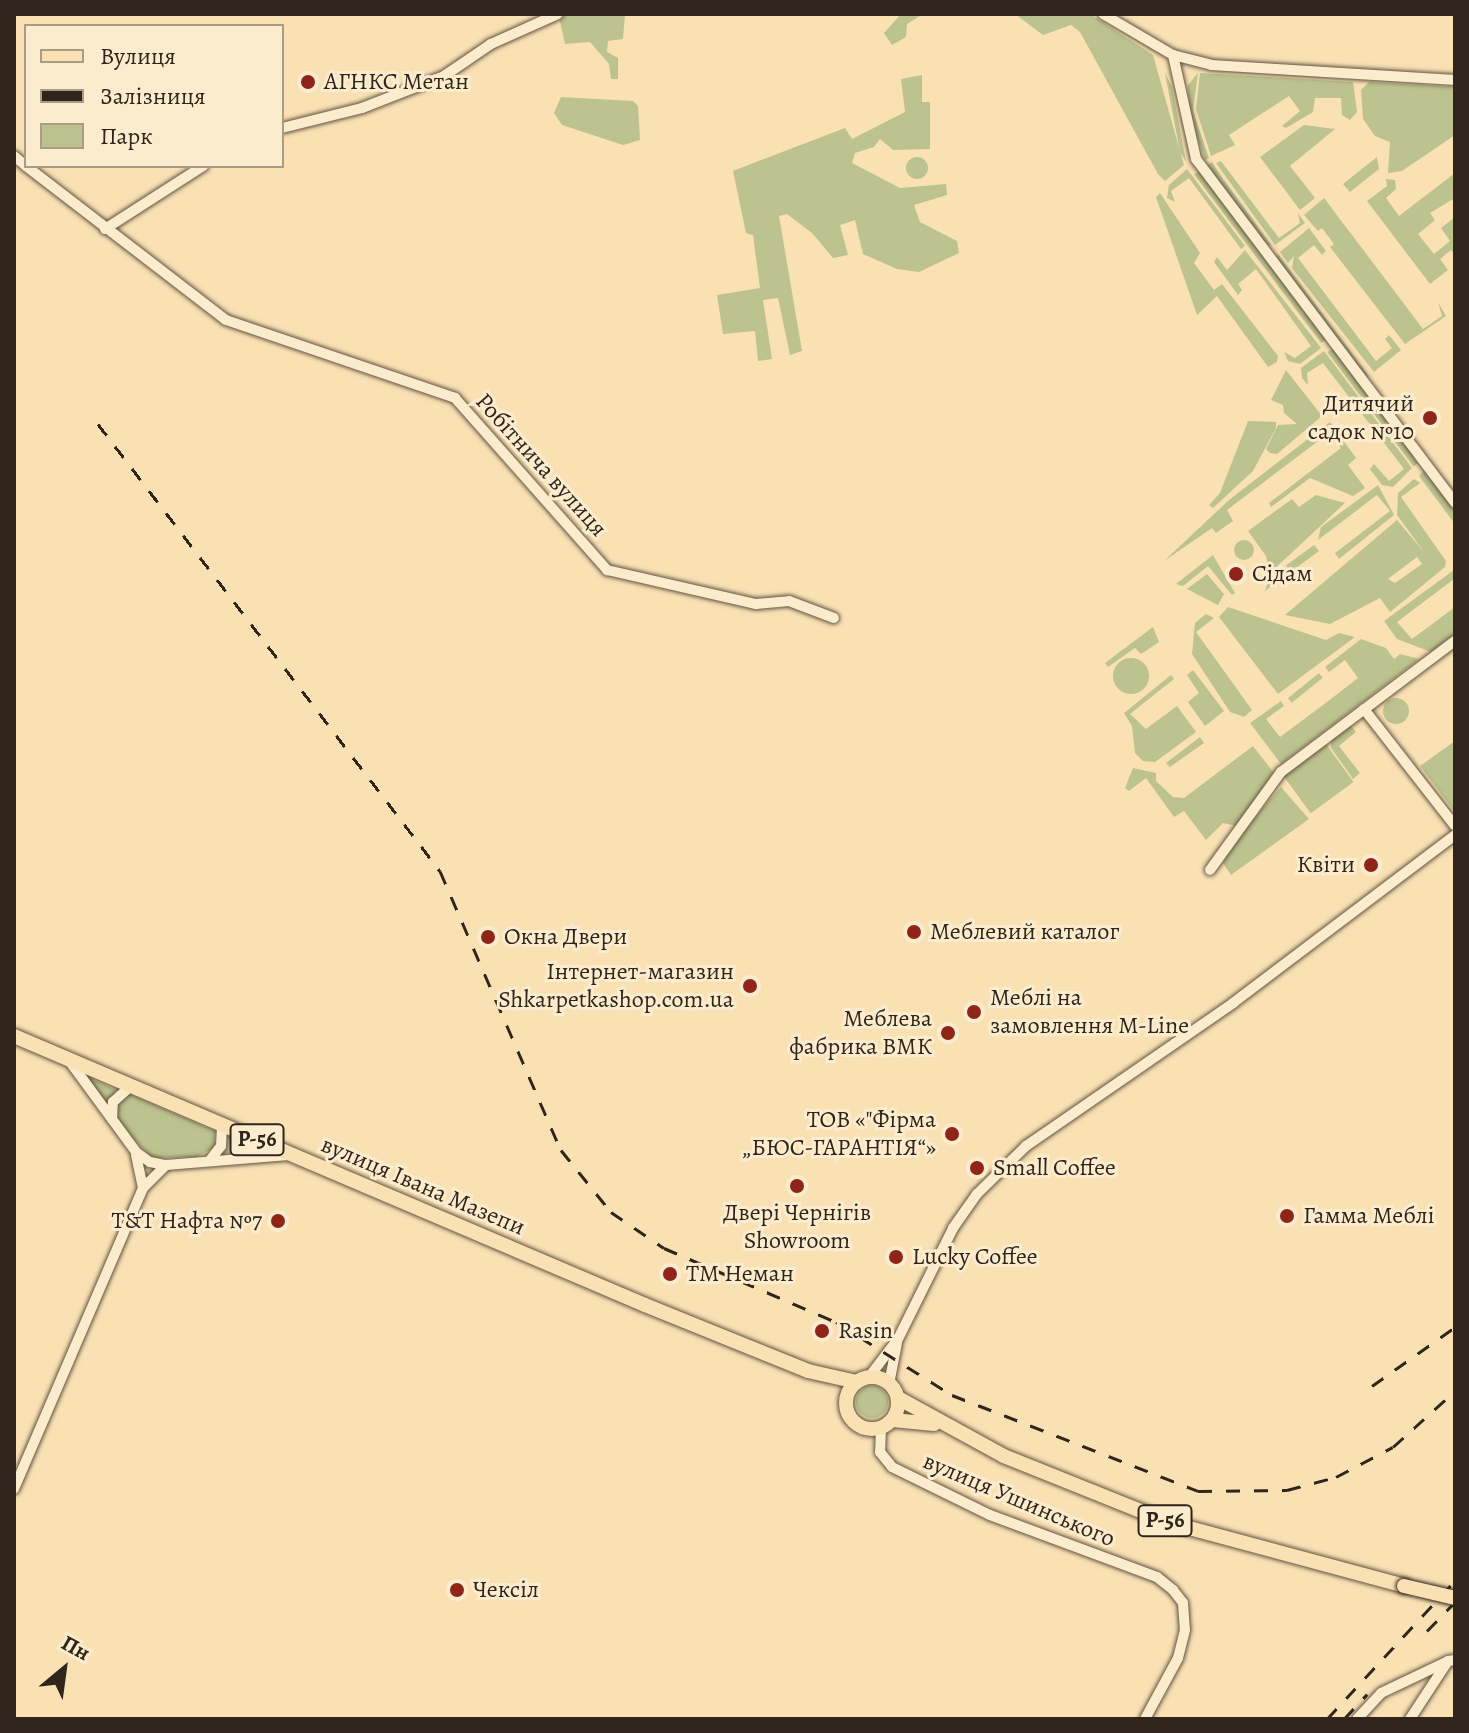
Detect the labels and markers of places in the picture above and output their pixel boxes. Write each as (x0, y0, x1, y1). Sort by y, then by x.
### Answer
place label: АГНКС Метан (324, 68, 469, 96)
marker: АГНКС Метан (299, 73, 317, 91)
place label: Дитячий садок №10 (1308, 390, 1414, 446)
marker: Дитячий садок №10 (1421, 409, 1439, 427)
place label: Сідам (1252, 560, 1312, 588)
marker: Сідам (1227, 565, 1245, 583)
place label: Квіти (1297, 851, 1355, 879)
marker: Квіти (1362, 856, 1380, 874)
place label: Меблевий каталог (930, 918, 1119, 946)
place label: Окна Двери (504, 923, 627, 951)
marker: Меблевий каталог (905, 923, 923, 941)
marker: Окна Двери (479, 928, 497, 946)
place label: Інтернет-магазин Shkarpetkashop.com.ua (498, 958, 734, 1014)
marker: Інтернет-магазин Shkarpetkashop.com.ua (741, 977, 759, 995)
place label: Меблі на замовлення M-Line (990, 984, 1189, 1040)
marker: Меблі на замовлення M-Line (965, 1003, 983, 1021)
place label: Меблева фабрика ВМК (789, 1005, 932, 1061)
marker: Меблева фабрика ВМК (939, 1024, 957, 1042)
place label: ТОВ «"Фірма „БЮС-ГАРАНТІЯ“» (742, 1106, 936, 1162)
marker: ТОВ «"Фірма „БЮС-ГАРАНТІЯ“» (943, 1125, 961, 1143)
place label: Small Coffee (993, 1154, 1116, 1182)
marker: Small Coffee (968, 1159, 986, 1177)
marker: Двері Чернігів Showroom (788, 1177, 806, 1195)
place label: Двері Чернігів Showroom (723, 1199, 871, 1255)
place label: Гамма Меблі (1303, 1202, 1435, 1230)
place label: Т&Т Нафта №7 (112, 1207, 262, 1235)
marker: Гамма Меблі (1278, 1207, 1296, 1225)
marker: Т&Т Нафта №7 (269, 1212, 287, 1230)
place label: Lucky Coffee (912, 1243, 1037, 1271)
marker: Lucky Coffee (887, 1248, 905, 1266)
place label: ТМ Неман (686, 1260, 794, 1288)
marker: ТМ Неман (661, 1265, 679, 1283)
place label: Rasin (838, 1317, 893, 1345)
marker: Rasin (813, 1322, 831, 1340)
place label: Чексіл (473, 1576, 539, 1604)
marker: Чексіл (448, 1581, 466, 1599)

